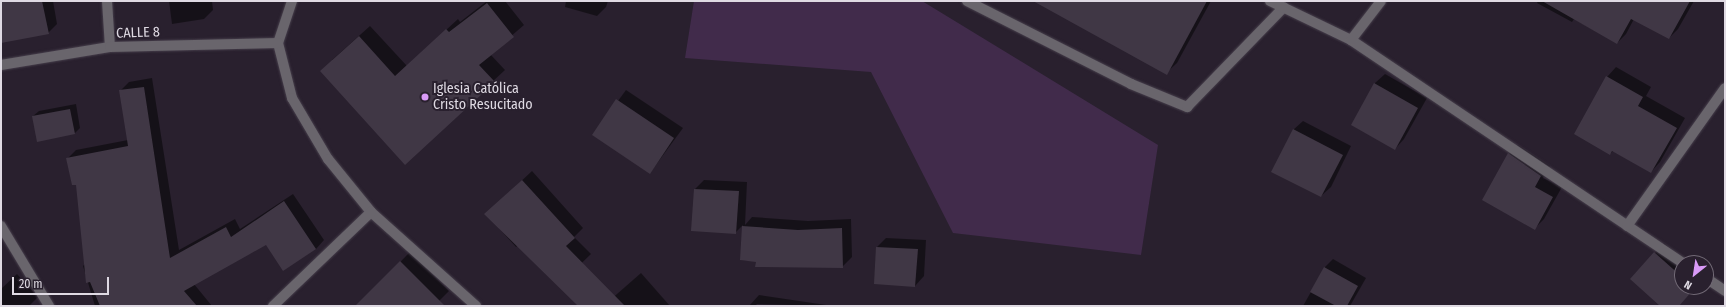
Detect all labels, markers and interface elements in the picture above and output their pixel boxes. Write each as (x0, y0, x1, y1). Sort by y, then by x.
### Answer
street label: CALLE 8 (116, 24, 160, 42)
place label: Iglesia Católica Cristo Resucitado (433, 81, 533, 114)
marker: Iglesia Católica Cristo Resucitado (420, 92, 430, 102)
north arrow (1674, 255, 1714, 295)
scale bar (14, 269, 111, 295)
text: 20 m (19, 277, 43, 291)
text: N (1682, 278, 1694, 292)

